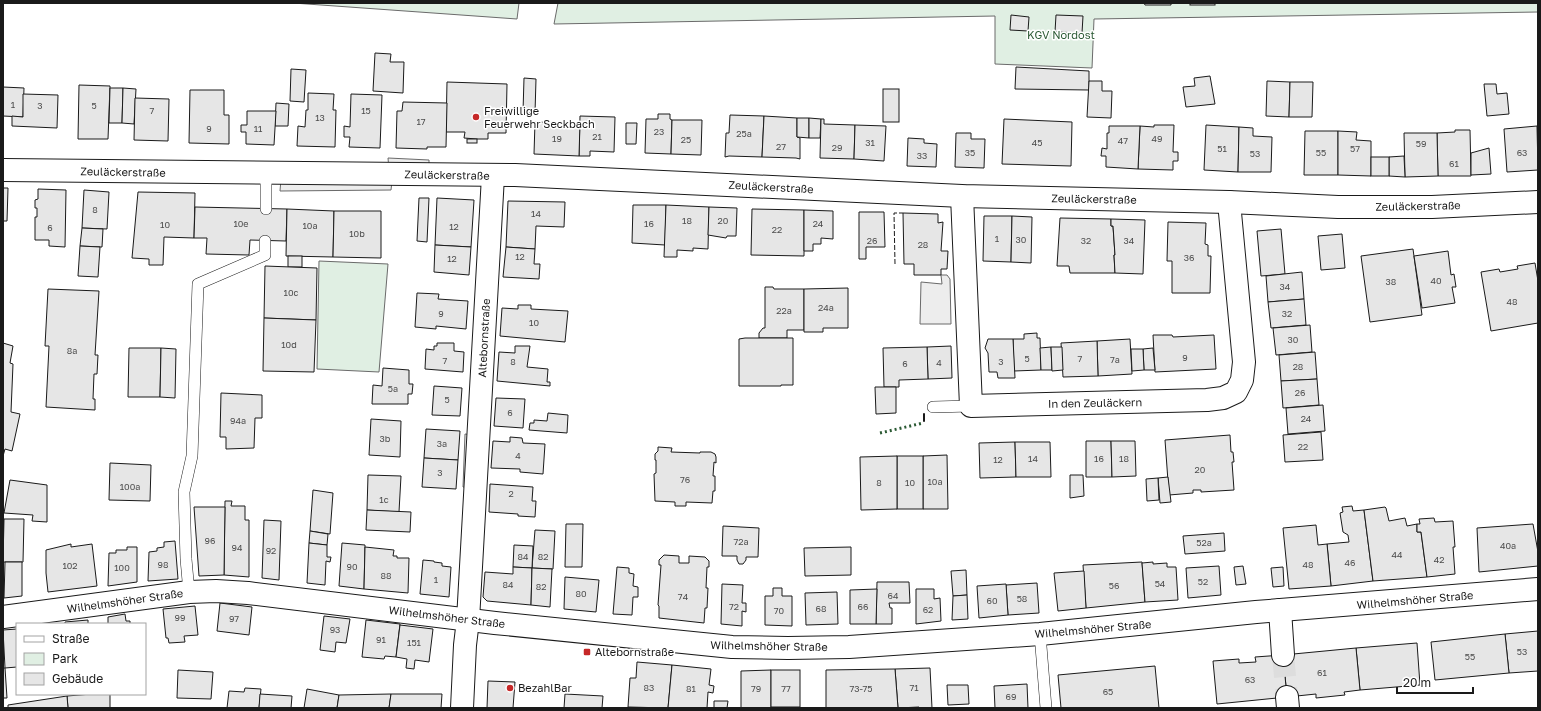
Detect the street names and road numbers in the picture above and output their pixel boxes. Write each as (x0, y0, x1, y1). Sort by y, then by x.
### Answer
street label: Zeuläckerstraße (80, 164, 166, 179)
street label: Zeuläckerstraße (404, 167, 490, 182)
street label: Zeuläckerstraße (728, 178, 814, 195)
street label: Zeuläckerstraße (1051, 191, 1137, 206)
street label: Zeuläckerstraße (1375, 198, 1461, 213)
street label: Altebornstraße (475, 298, 492, 378)
street label: In den Zeuläckern (1048, 395, 1142, 410)
street label: Wilhelmshöher Straße (66, 586, 184, 615)
street label: Wilhelmshöher Straße (1356, 588, 1474, 611)
street label: Wilhelmshöher Straße (388, 603, 506, 630)
street label: Wilhelmshöher Straße (1034, 617, 1152, 640)
street label: Wilhelmshöher Straße (710, 638, 828, 653)

